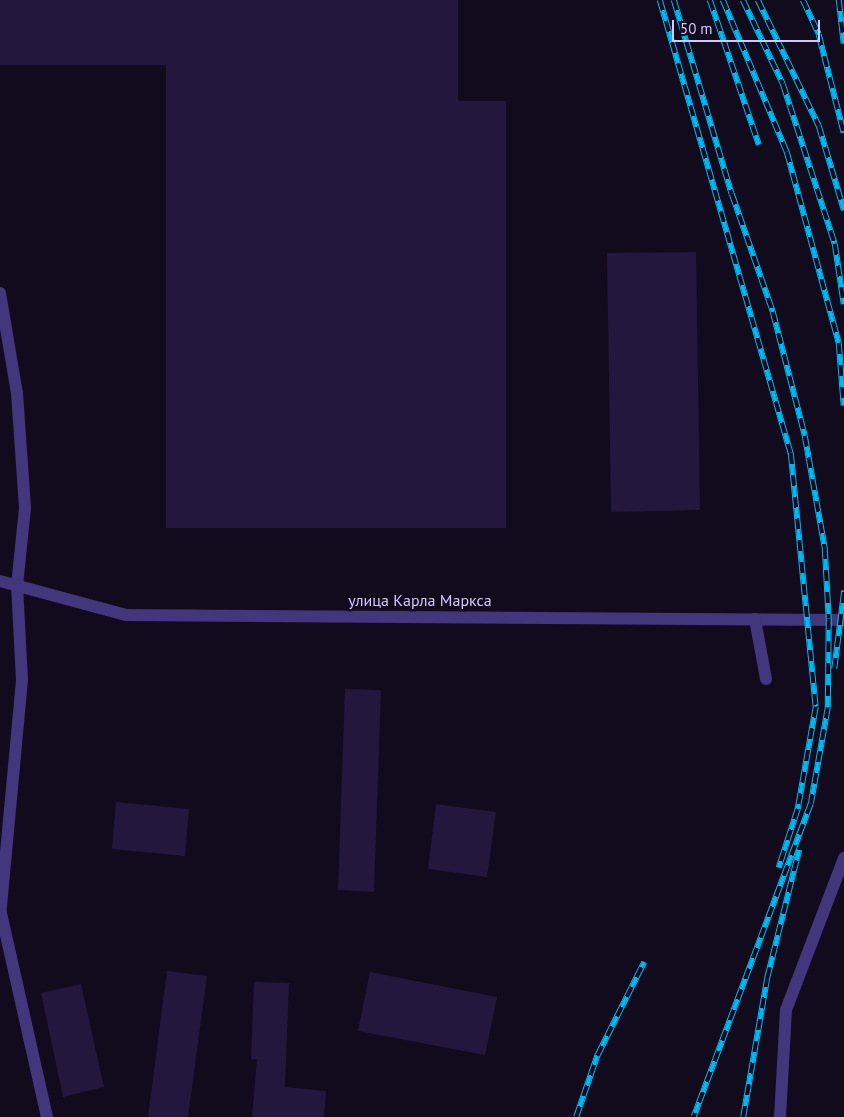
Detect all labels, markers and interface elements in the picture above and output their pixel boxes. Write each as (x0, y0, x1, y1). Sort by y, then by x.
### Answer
scale bar (674, 10, 822, 42)
text: 50 m (680, 19, 713, 38)
street label: улица Карла Маркса (348, 590, 492, 610)

